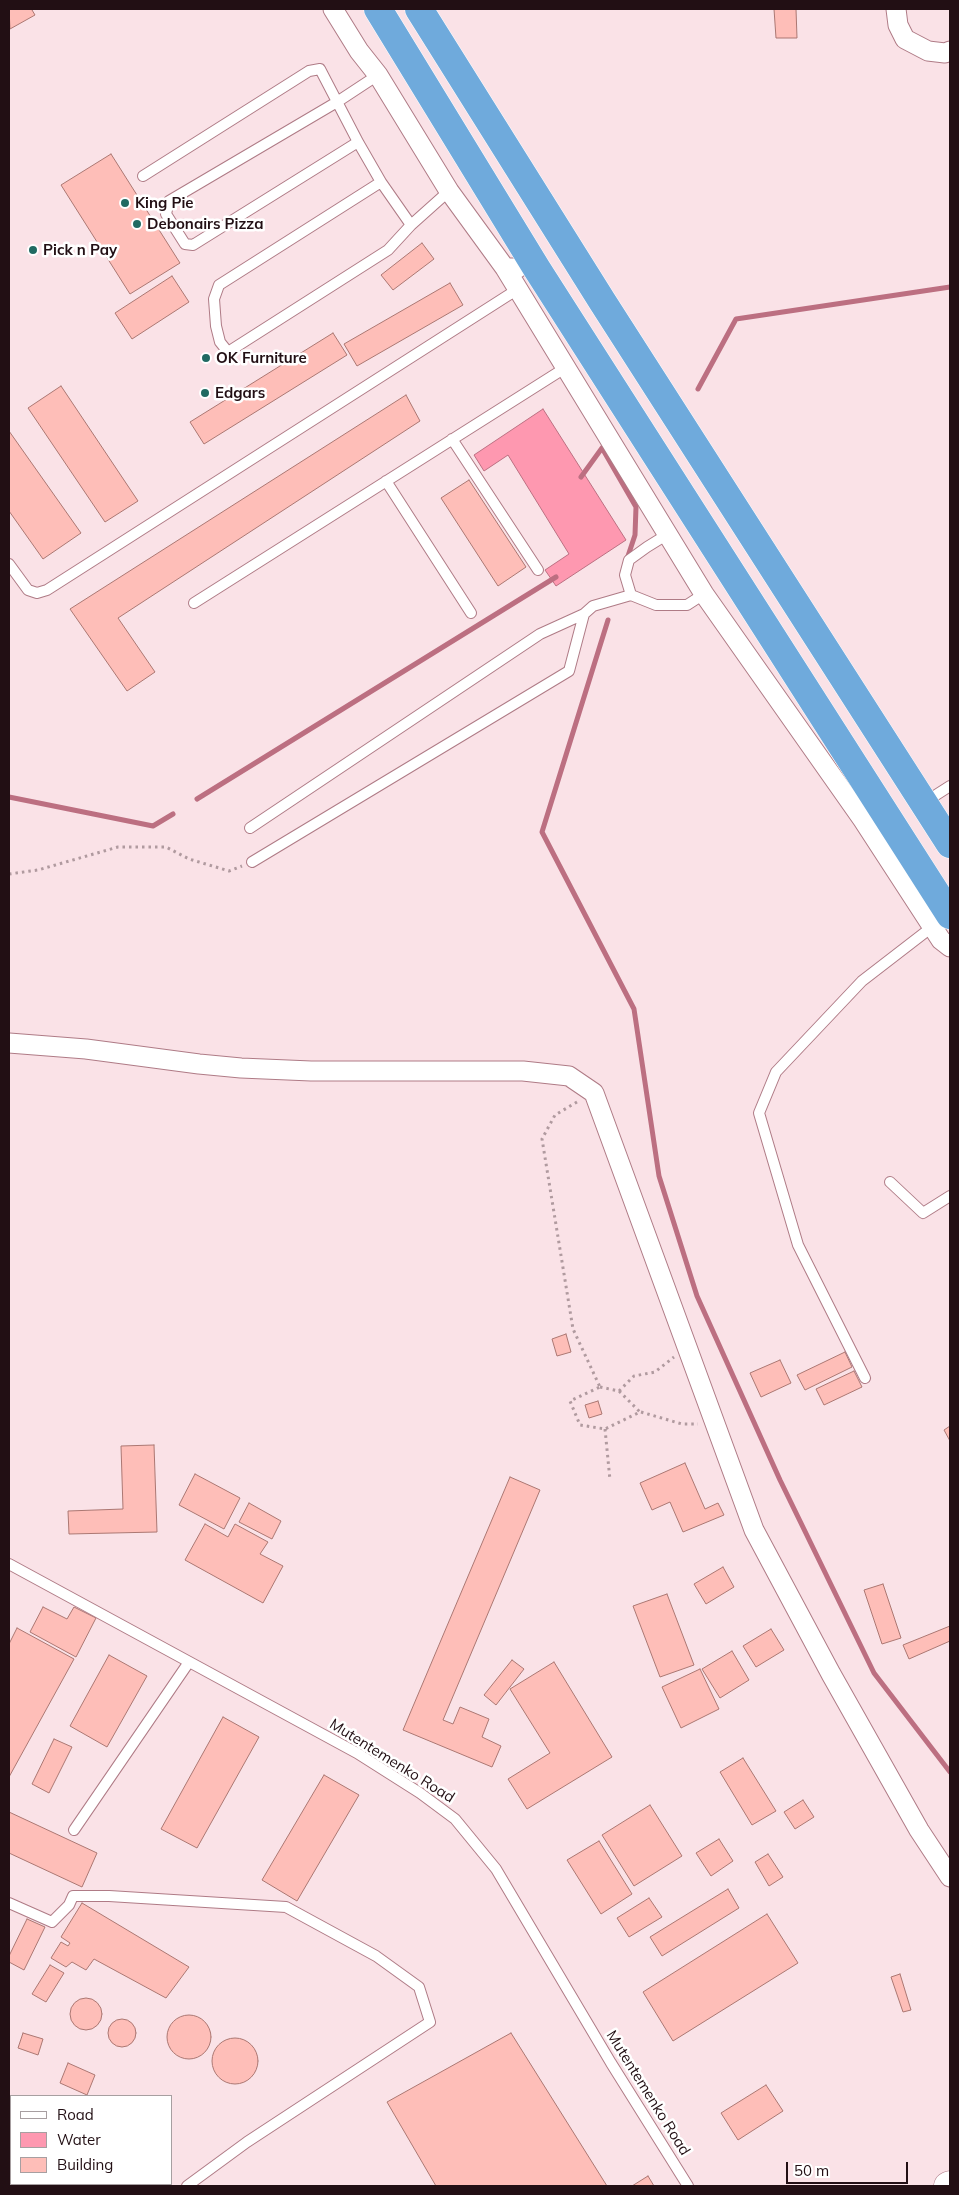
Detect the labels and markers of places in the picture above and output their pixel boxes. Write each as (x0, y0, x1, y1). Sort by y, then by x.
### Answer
place label: King Pie (135, 194, 194, 212)
marker: King Pie (119, 197, 131, 209)
place label: Debonairs Pizza (147, 215, 263, 233)
marker: Debonairs Pizza (131, 218, 143, 230)
place label: Pick n Pay (43, 241, 117, 259)
marker: Pick n Pay (27, 244, 39, 256)
place label: OK Furniture (216, 349, 307, 367)
marker: OK Furniture (200, 352, 212, 364)
place label: Edgars (215, 384, 265, 402)
marker: Edgars (199, 387, 211, 399)

